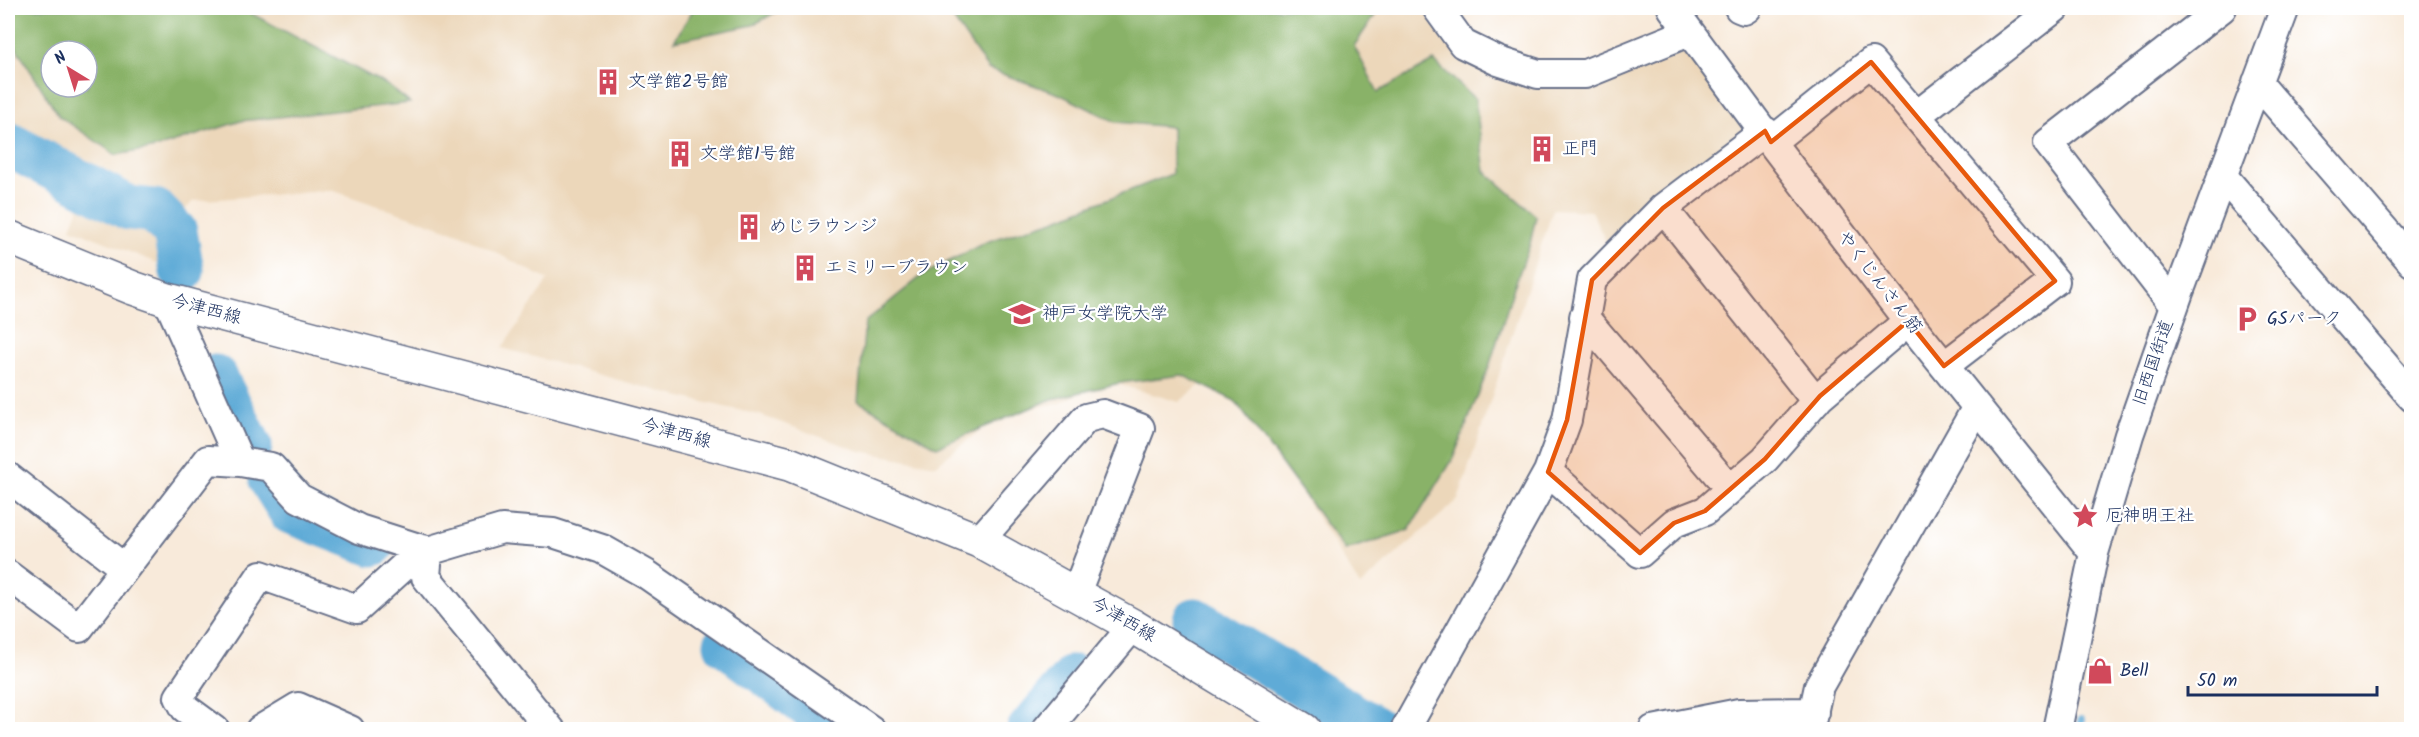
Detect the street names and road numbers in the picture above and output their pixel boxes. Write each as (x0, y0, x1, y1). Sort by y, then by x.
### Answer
street label: やくじんさん筋 (1829, 225, 1929, 341)
street label: 今津西線 (167, 287, 245, 333)
street label: 旧西国街道 (2126, 316, 2182, 410)
street label: 今津西線 (637, 411, 715, 457)
street label: 今津西線 (1085, 589, 1161, 651)

